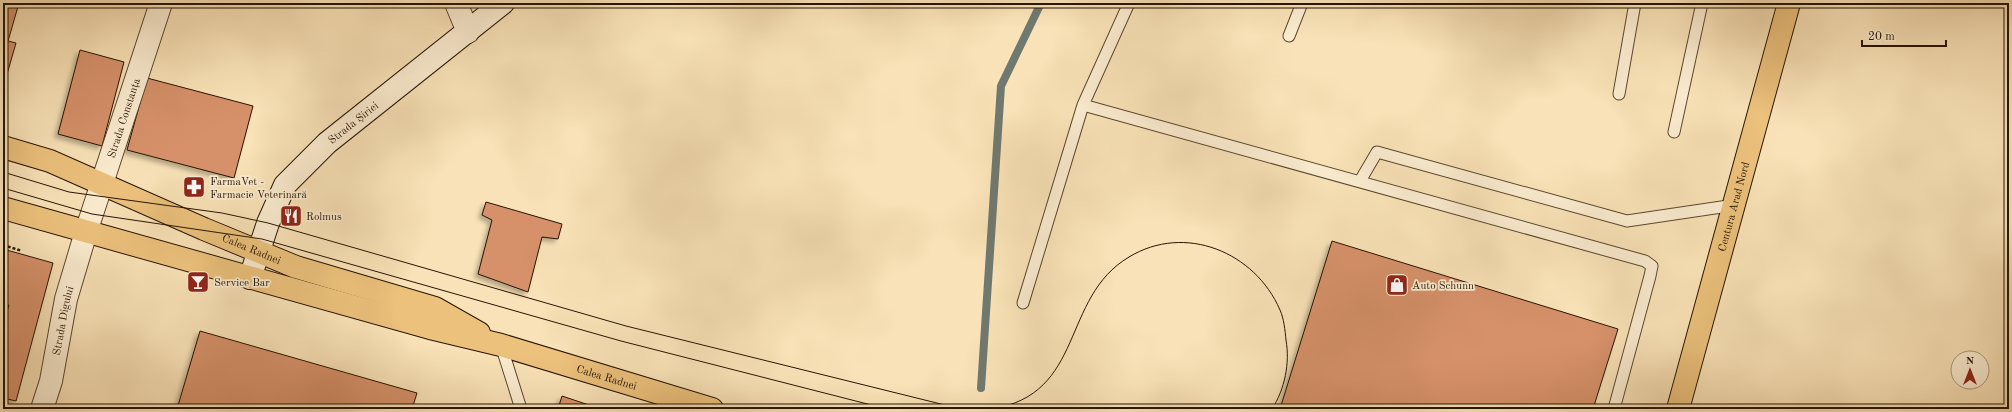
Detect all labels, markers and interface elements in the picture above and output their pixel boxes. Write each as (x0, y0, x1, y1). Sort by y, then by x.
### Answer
scale bar (1862, 22, 1946, 48)
text: 20 m (1868, 31, 1895, 43)
street label: Strada Constanța (107, 77, 143, 160)
street label: Strada Șiriei (327, 100, 381, 147)
street label: Centura Arad Nord (1717, 160, 1752, 253)
pharmacy icon: FarmaVet - Farmacie Veterinară (181, 174, 207, 200)
place label: FarmaVet - Farmacie Veterinară (210, 177, 308, 201)
restaurant icon: Rolmus (278, 203, 304, 229)
place label: Rolmus (306, 212, 342, 223)
street label: Calea Radnei (220, 233, 282, 267)
bar icon: Service Bar (185, 269, 211, 295)
shop icon: Auto Schunn (1384, 272, 1410, 298)
place label: Service Bar (214, 278, 270, 289)
place label: Auto Schunn (1412, 281, 1474, 292)
street label: Strada Digului (52, 285, 77, 356)
north arrow (1950, 350, 1990, 390)
text: N (1966, 356, 1975, 367)
street label: Calea Radnei (575, 364, 638, 393)

